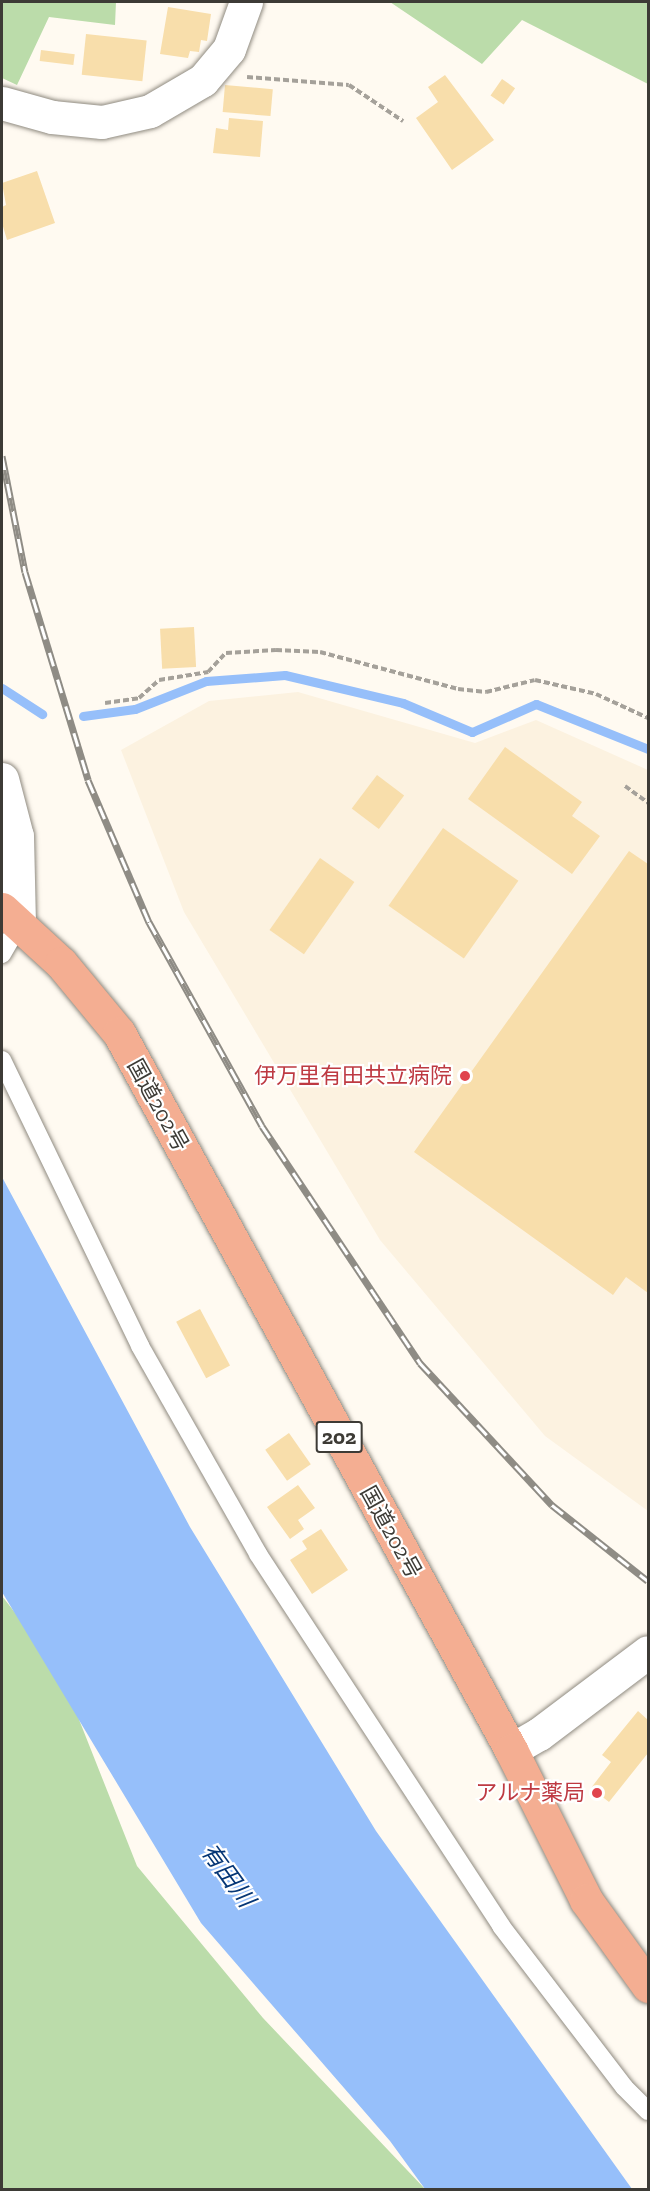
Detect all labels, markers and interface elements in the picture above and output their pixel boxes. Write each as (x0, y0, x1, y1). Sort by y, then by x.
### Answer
street label: 国道202号 (122, 1054, 194, 1156)
place label: 伊万里有田共立病院 (254, 1063, 452, 1089)
marker: 伊万里有田共立病院 (456, 1067, 474, 1085)
road number: 202 (315, 1419, 363, 1455)
street label: 国道202号 (355, 1481, 427, 1583)
place label: アルナ薬局 (475, 1780, 585, 1806)
marker: アルナ薬局 (590, 1786, 604, 1800)
water label: 有田川 (195, 1837, 261, 1913)

